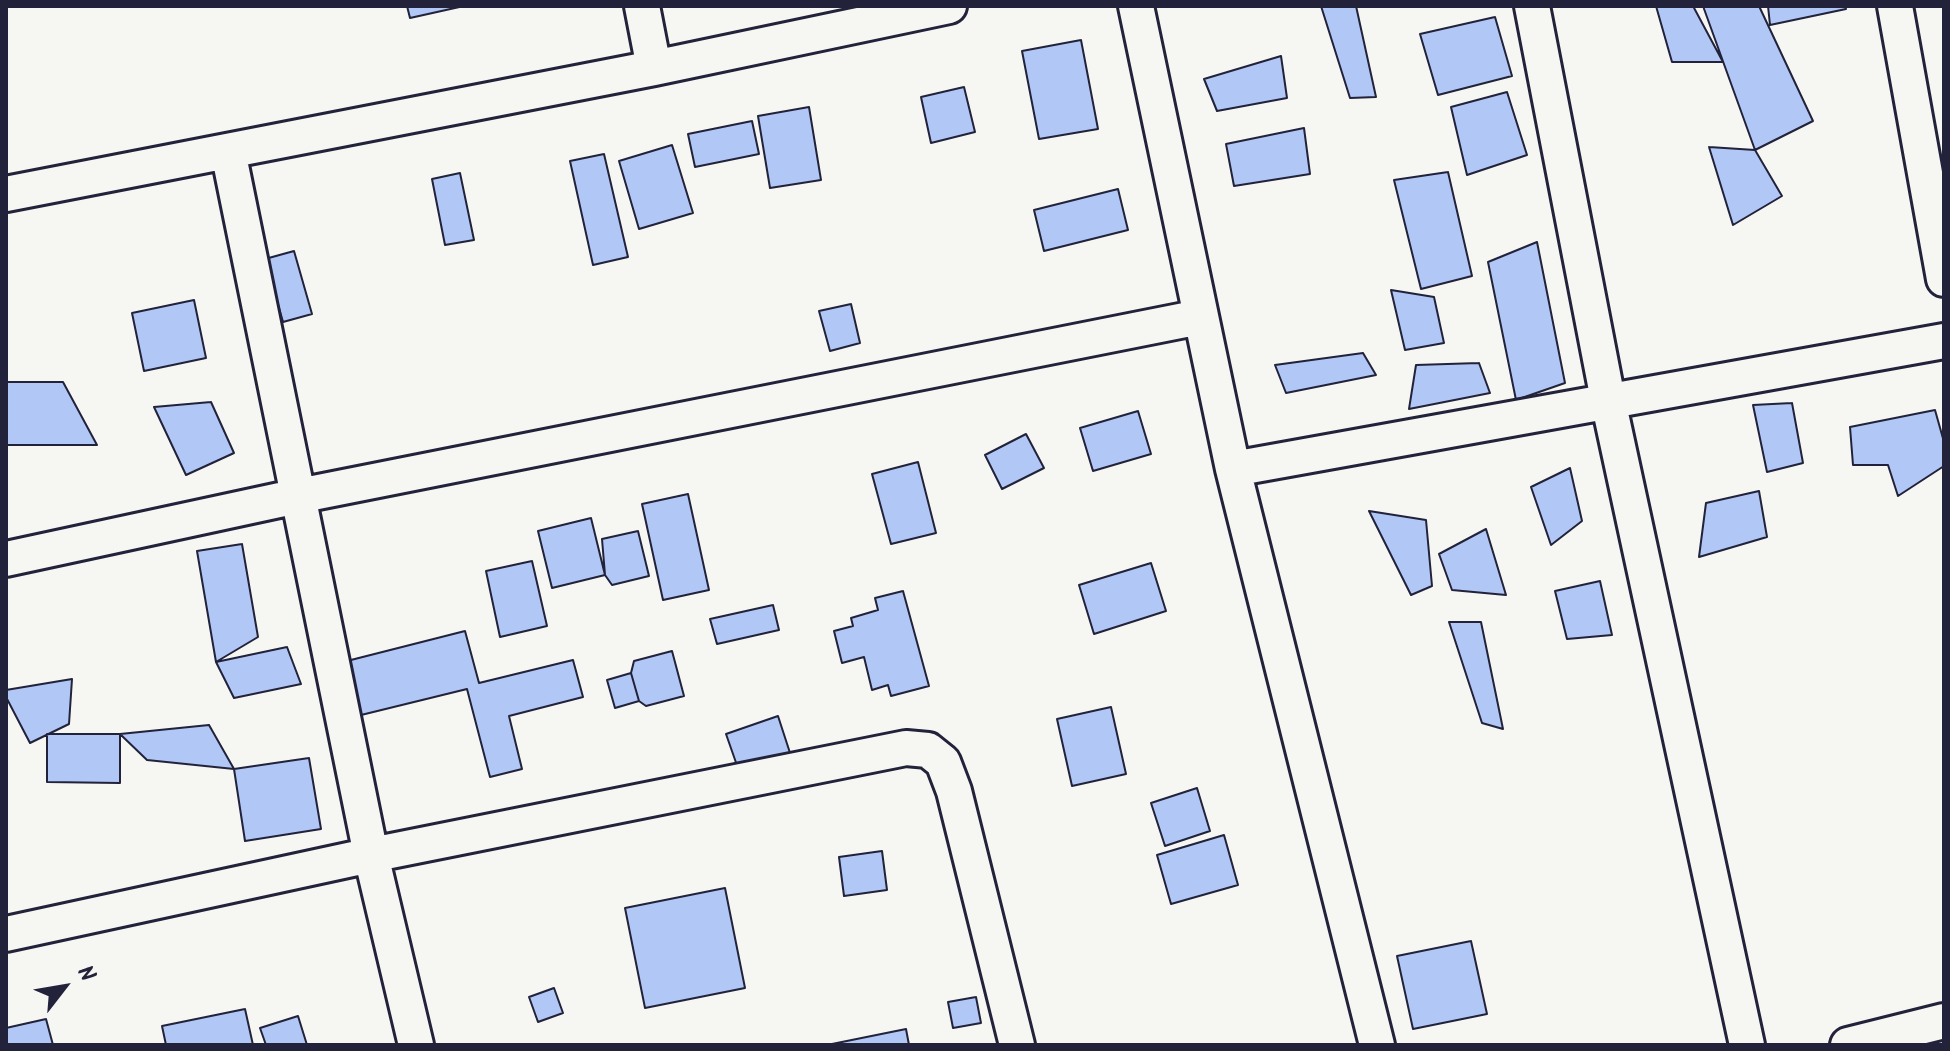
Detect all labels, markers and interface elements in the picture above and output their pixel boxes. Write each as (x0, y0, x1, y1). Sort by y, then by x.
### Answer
north arrow (24, 947, 104, 1027)
text: N (66, 959, 104, 989)

